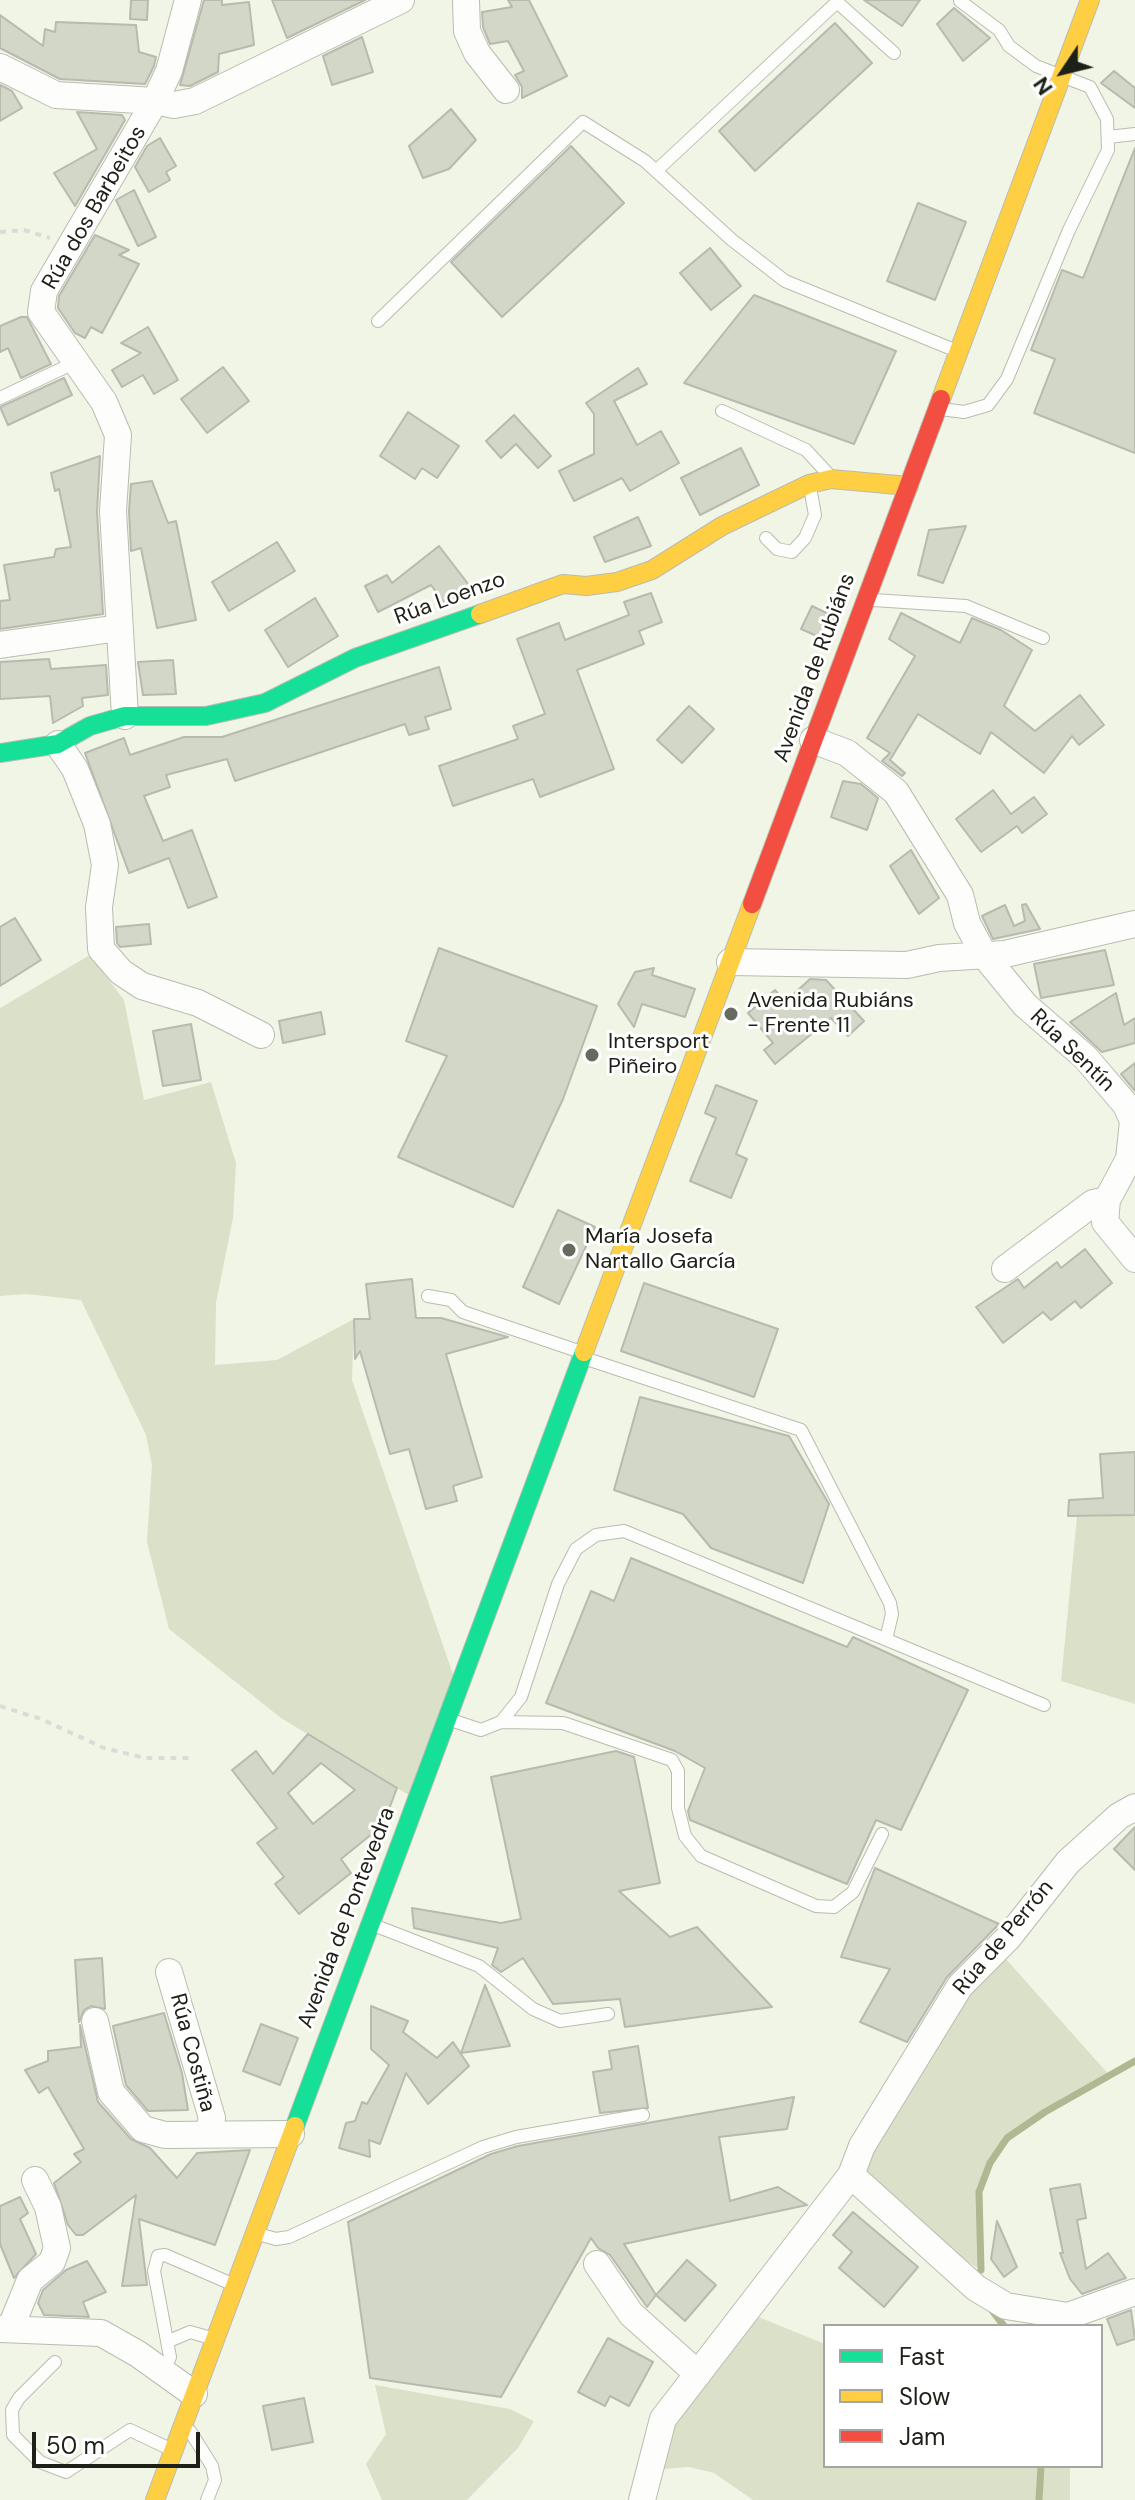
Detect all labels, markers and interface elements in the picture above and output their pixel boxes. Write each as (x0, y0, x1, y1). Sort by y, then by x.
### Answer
north arrow (1023, 32, 1103, 112)
text: N (1026, 71, 1059, 101)
street label: Rúa dos Barbeitos (37, 121, 153, 295)
street label: Rúa Loenzo (391, 567, 509, 631)
street label: Avenida de Rubiáns (769, 570, 861, 766)
place label: Avenida Rubiáns - Frente 11 (747, 988, 914, 1040)
street label: Rúa Sentín (1024, 1004, 1120, 1098)
marker: Avenida Rubiáns - Frente 11 (722, 1005, 740, 1023)
place label: Intersport Piñeiro (608, 1029, 709, 1080)
marker: Intersport Piñeiro (583, 1046, 601, 1064)
place label: María Josefa Nartallo García (585, 1224, 735, 1276)
marker: María Josefa Nartallo García (560, 1241, 578, 1259)
street label: Avenida de Pontevedra (293, 1804, 401, 2032)
street label: Rúa de Perrón (948, 1875, 1060, 2001)
street label: Rúa Costiña (164, 1991, 220, 2115)
legend (823, 2324, 1103, 2468)
text: Fast (899, 2341, 945, 2372)
text: Slow (899, 2381, 950, 2412)
scale bar (36, 2416, 204, 2466)
text: Jam (899, 2421, 945, 2452)
text: 50 m (46, 2430, 105, 2461)

